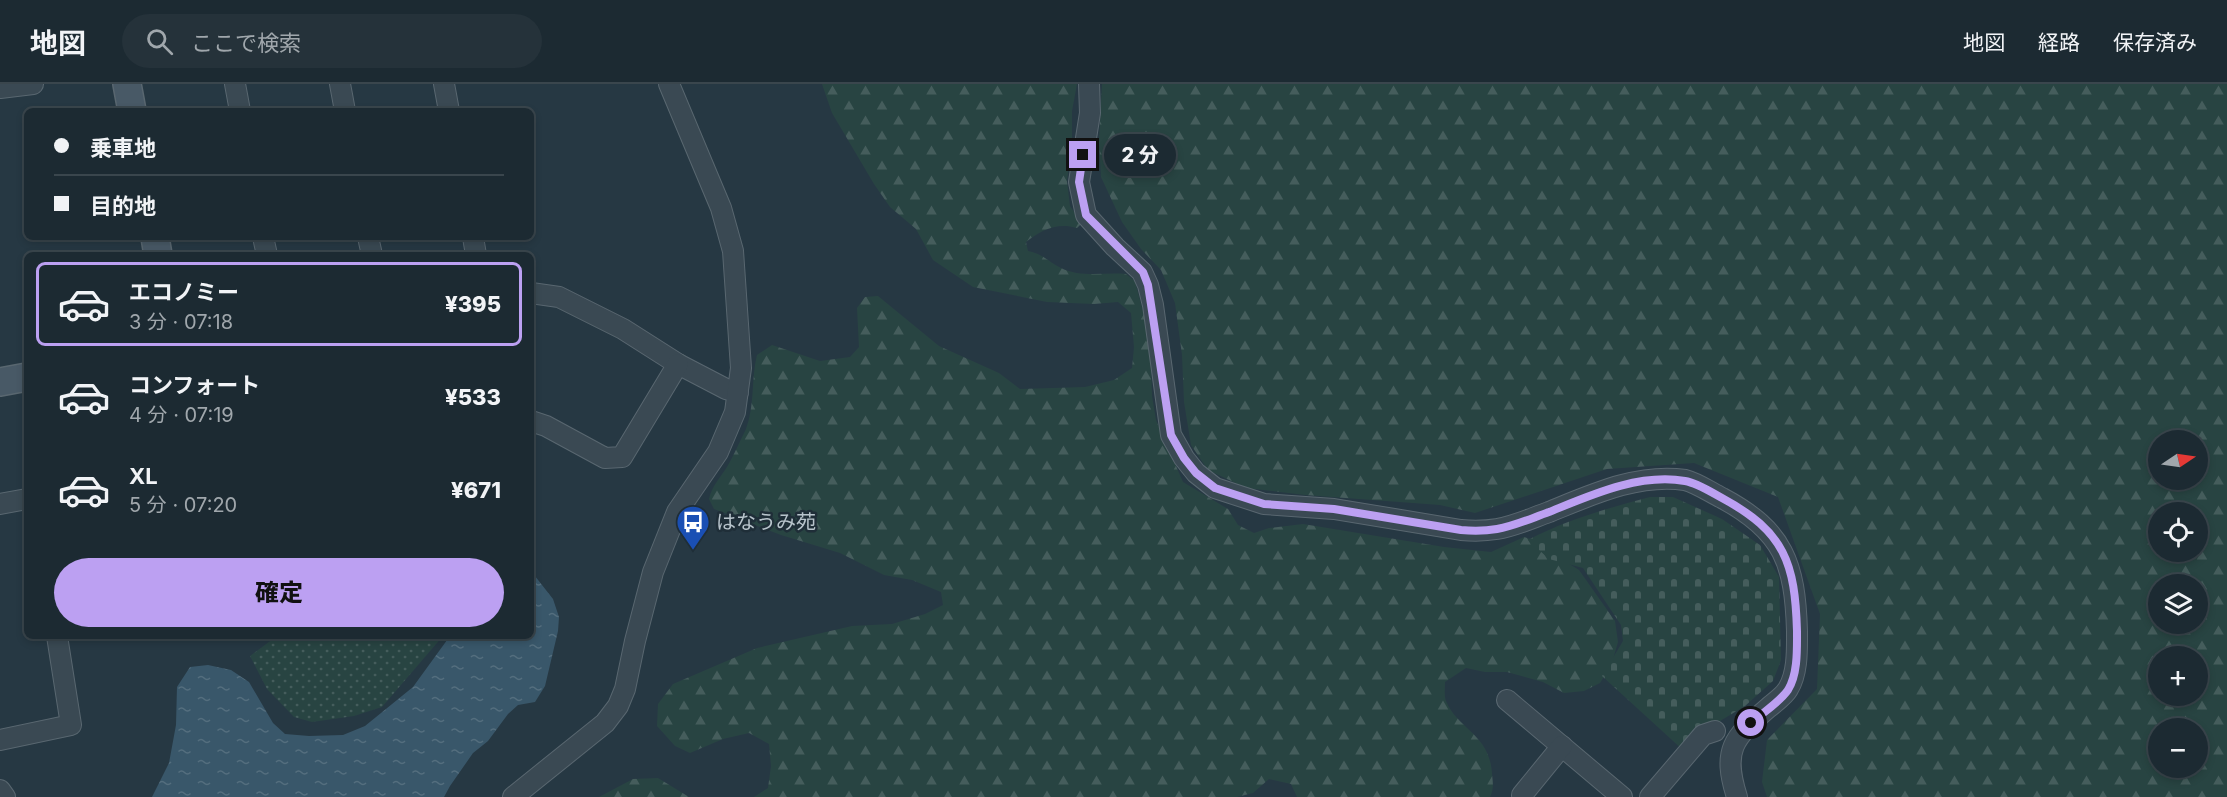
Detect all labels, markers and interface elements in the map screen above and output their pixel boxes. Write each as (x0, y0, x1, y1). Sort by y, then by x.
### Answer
search box (122, 14, 542, 68)
icon: search (143, 25, 176, 58)
text: 地図 (30, 26, 86, 60)
text: ここで検索 (191, 30, 301, 56)
text: 地図 (1963, 30, 2005, 55)
text: 経路 (2038, 30, 2080, 55)
text: 保存済み (2113, 30, 2197, 55)
callout: 2 分 (1104, 134, 1176, 176)
text: 乗車地 (90, 135, 156, 161)
route end (1069, 141, 1096, 168)
text: 2 分 (1121, 143, 1159, 167)
text: 目的地 (90, 193, 156, 219)
icon: car (57, 277, 111, 331)
text: エコノミー (129, 279, 239, 305)
text: ¥395 (445, 291, 501, 317)
text: 3 分 · 07:18 (129, 310, 233, 334)
icon: car (57, 370, 111, 424)
text: コンフォート (129, 372, 260, 398)
text: ¥533 (445, 384, 501, 410)
text: 4 分 · 07:19 (129, 403, 234, 427)
north arrow (2148, 430, 2208, 490)
map controls (2148, 430, 2208, 778)
icon: car (57, 463, 111, 517)
text: XL (129, 463, 158, 489)
text: ¥671 (451, 477, 501, 503)
text: 5 分 · 07:20 (129, 493, 237, 517)
button: locate (2148, 502, 2208, 562)
bus stop icon: はなうみ苑 (675, 504, 711, 551)
place label: はなうみ苑 (716, 510, 816, 534)
button: 確定 (54, 558, 504, 627)
button: layers (2148, 574, 2208, 634)
button: + (2148, 646, 2208, 706)
route start (1737, 709, 1764, 736)
button: − (2148, 718, 2208, 778)

